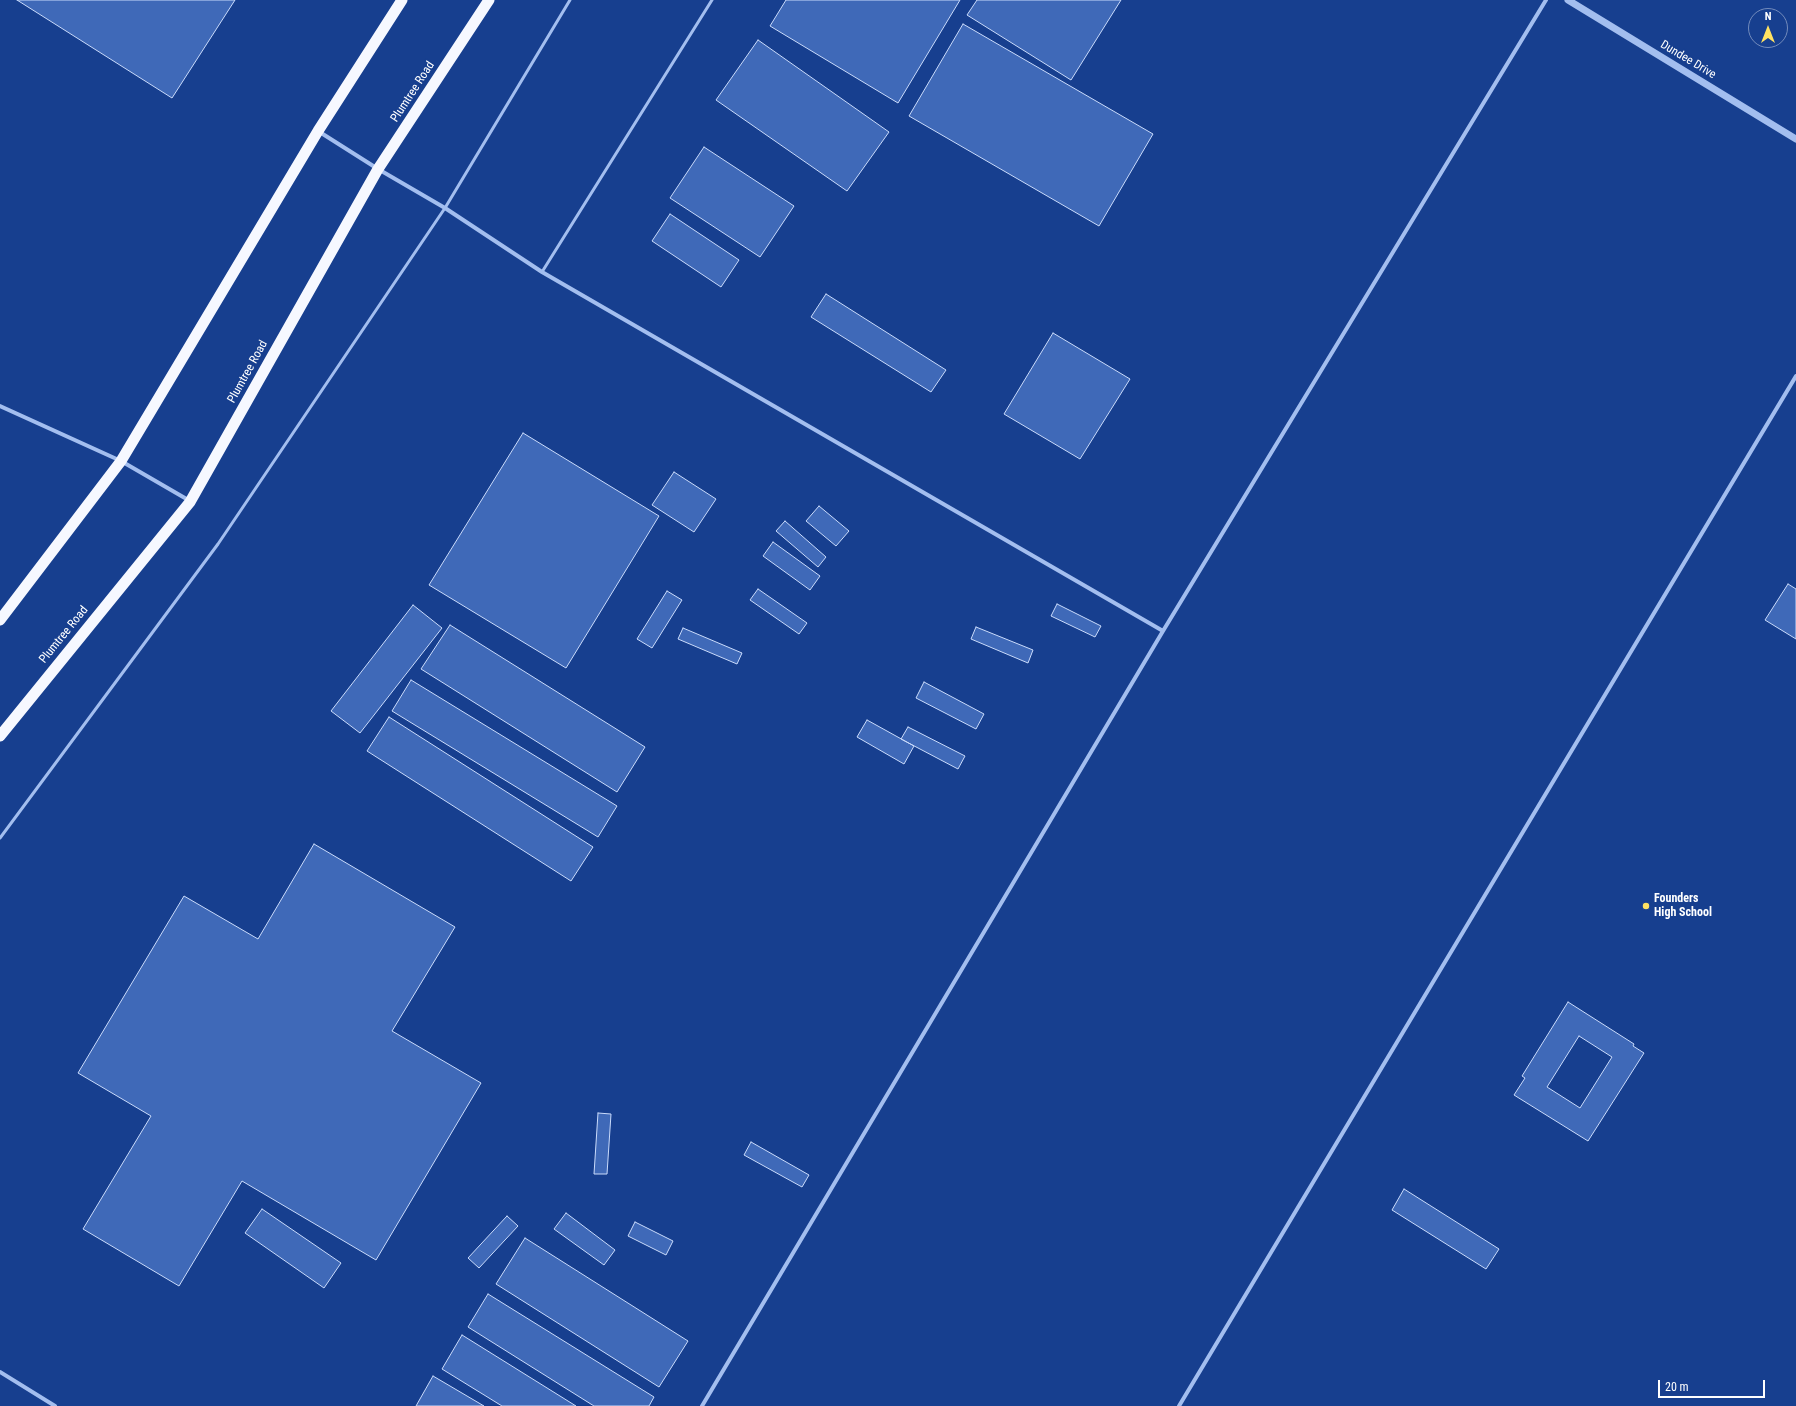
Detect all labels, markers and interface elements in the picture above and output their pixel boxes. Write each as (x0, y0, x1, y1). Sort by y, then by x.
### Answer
north arrow (1748, 8, 1788, 48)
text: N (1765, 10, 1771, 23)
street label: Dundee Drive (1658, 38, 1718, 82)
street label: Plumtree Road (388, 59, 438, 125)
street label: Plumtree Road (225, 338, 271, 406)
street label: Plumtree Road (37, 603, 91, 667)
place label: Founders High School (1654, 892, 1712, 920)
marker: Founders High School (1641, 901, 1651, 911)
scale bar (1660, 1372, 1767, 1398)
text: 20 m (1665, 1380, 1689, 1394)

